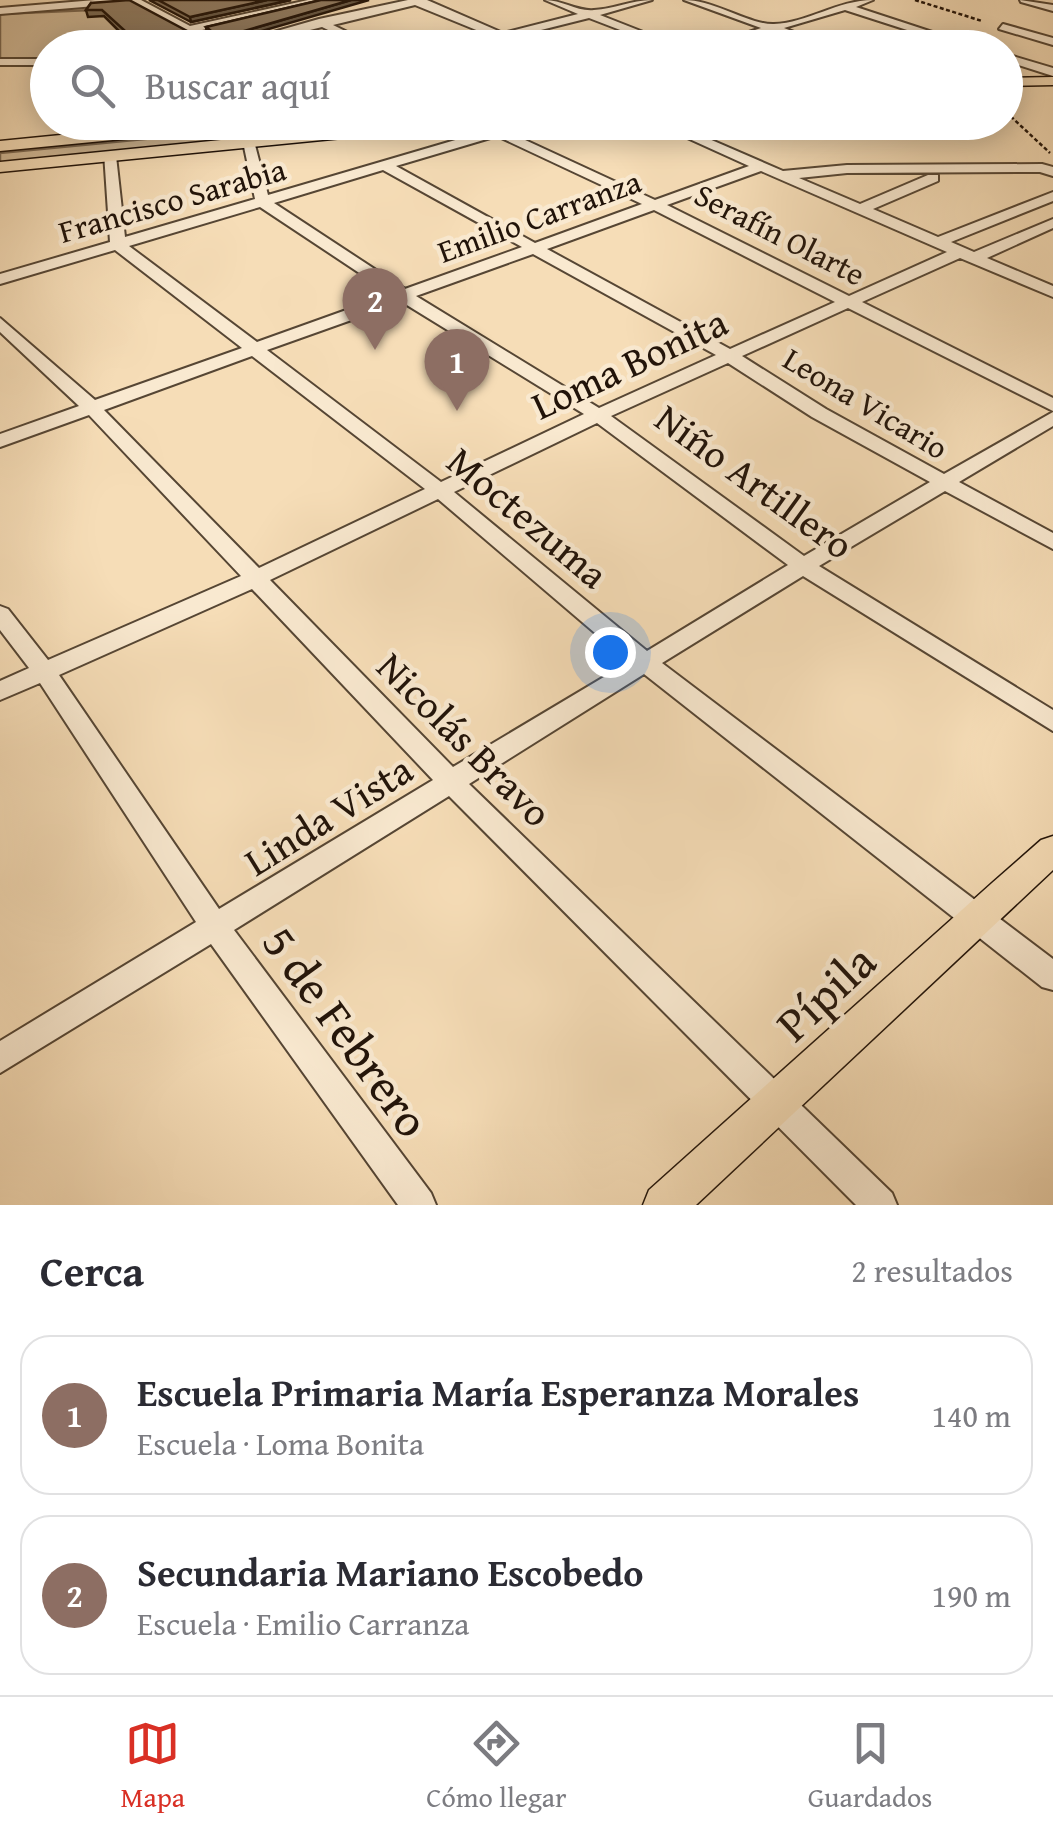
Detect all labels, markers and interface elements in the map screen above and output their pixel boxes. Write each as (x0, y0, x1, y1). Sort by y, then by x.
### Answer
search box (30, 30, 1023, 140)
text: Buscar aquí (145, 57, 330, 113)
icon: search (65, 58, 120, 113)
street label: Francisco Sarabia (53, 145, 291, 255)
street label: Emilio Carranza (431, 157, 647, 275)
street label: Serafín Olarte (686, 171, 874, 297)
pin: 2 (342, 268, 408, 350)
street label: Loma Bonita (521, 292, 737, 434)
pin: 1 (424, 328, 490, 411)
street label: Leona Vicario (775, 335, 957, 471)
street label: Niño Artillero (644, 389, 866, 573)
street label: Moctezuma (435, 432, 622, 602)
your location (585, 627, 636, 678)
street label: Nicolás Bravo (364, 638, 566, 840)
street label: Linda Vista (232, 740, 424, 890)
street label: 5 de Febrero (246, 910, 448, 1152)
street label: Pípila (759, 927, 891, 1057)
text: Cerca (40, 1240, 144, 1301)
text: 2 resultados (851, 1247, 1013, 1294)
text: Escuela Primaria María Esperanza Morales (137, 1364, 859, 1420)
text: 1 (66, 1392, 83, 1439)
text: 140 m (932, 1392, 1011, 1439)
text: Escuela · Loma Bonita (137, 1420, 424, 1467)
text: Secundaria Mariano Escobedo (137, 1544, 644, 1600)
text: 2 (66, 1572, 83, 1619)
text: 190 m (932, 1572, 1011, 1619)
text: Escuela · Emilio Carranza (137, 1600, 469, 1647)
tab: Mapa (121, 1716, 185, 1817)
tab: Cómo llegar (426, 1716, 567, 1817)
tab: Guardados (808, 1716, 932, 1817)

